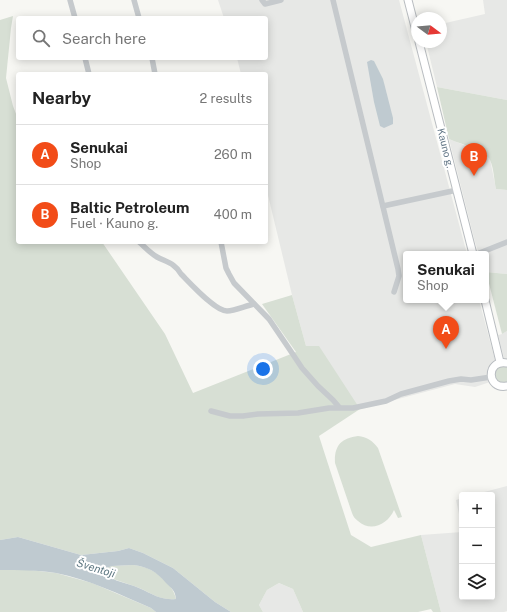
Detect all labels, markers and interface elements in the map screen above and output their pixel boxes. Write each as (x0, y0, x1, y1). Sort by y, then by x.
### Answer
north arrow (411, 12, 447, 48)
search box (16, 16, 268, 60)
icon: search (30, 27, 52, 49)
text: Search here (62, 30, 146, 47)
text: Nearby (32, 88, 91, 108)
text: 2 results (200, 91, 252, 106)
street label: Kauno g. (435, 127, 457, 169)
text: Senukai (70, 139, 128, 156)
pin: B (461, 143, 487, 176)
text: A (40, 147, 50, 162)
text: 260 m (214, 147, 252, 162)
text: Shop (70, 156, 101, 171)
text: Baltic Petroleum (70, 199, 189, 216)
text: B (41, 207, 49, 222)
text: 400 m (214, 207, 252, 222)
text: Fuel · Kauno g. (70, 216, 158, 231)
popup (403, 251, 489, 303)
text: Senukai (417, 261, 475, 278)
text: Shop (417, 278, 448, 293)
pin: A (433, 316, 459, 349)
your location (253, 359, 273, 379)
map controls (459, 492, 495, 600)
button: + (459, 492, 495, 528)
button: − (459, 528, 495, 564)
water label: Šventoji (75, 555, 117, 580)
button: layers (459, 564, 495, 600)

